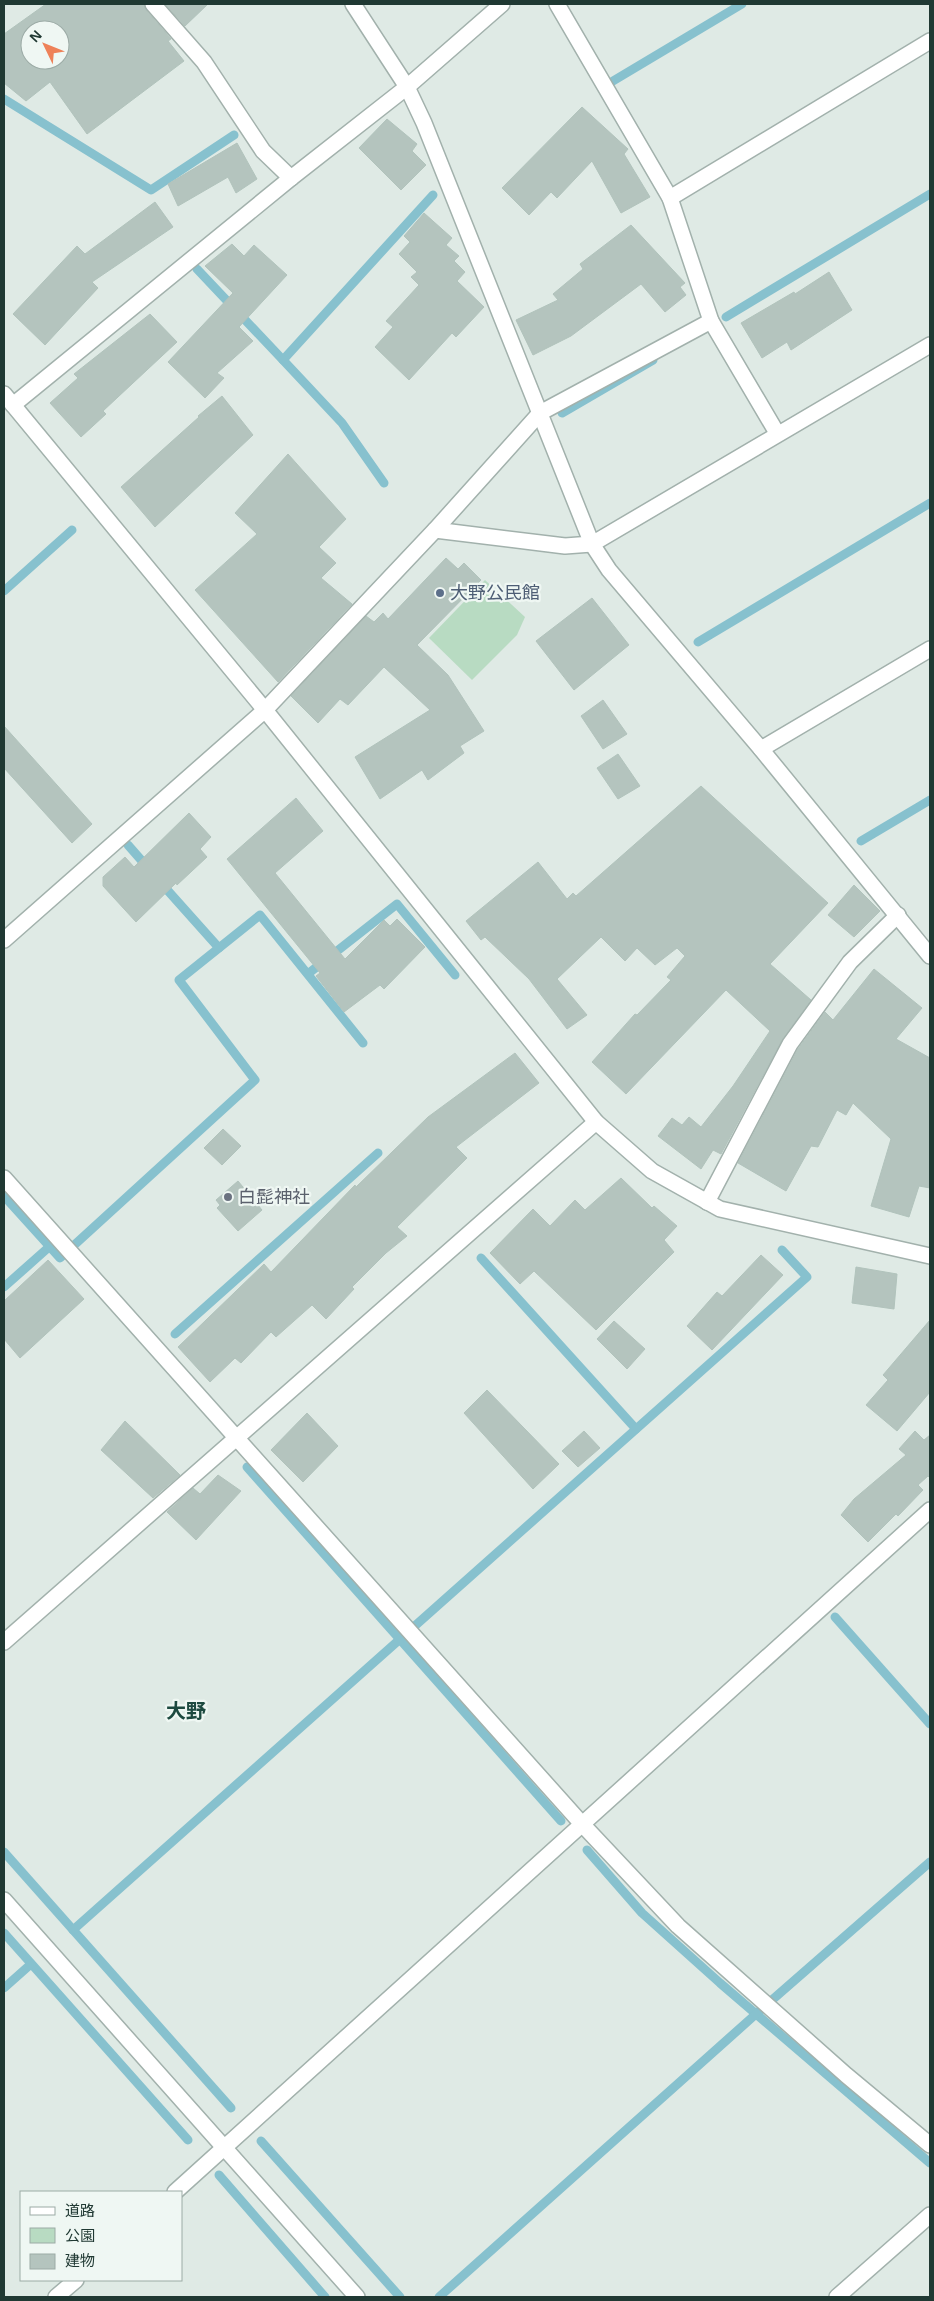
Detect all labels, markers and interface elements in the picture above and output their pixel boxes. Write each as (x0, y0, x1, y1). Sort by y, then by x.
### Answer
north arrow (20, 20, 70, 70)
text: N (26, 27, 45, 45)
place label: 大野公民館 (450, 583, 540, 603)
marker: 大野公民館 (434, 587, 446, 599)
place label: 白髭神社 (238, 1187, 310, 1207)
marker: 白髭神社 (222, 1191, 234, 1203)
district label: 大野 (166, 1700, 206, 1722)
legend (20, 2191, 182, 2281)
text: 道路 (65, 2202, 95, 2219)
text: 公園 (65, 2227, 95, 2244)
text: 建物 (65, 2252, 95, 2269)

